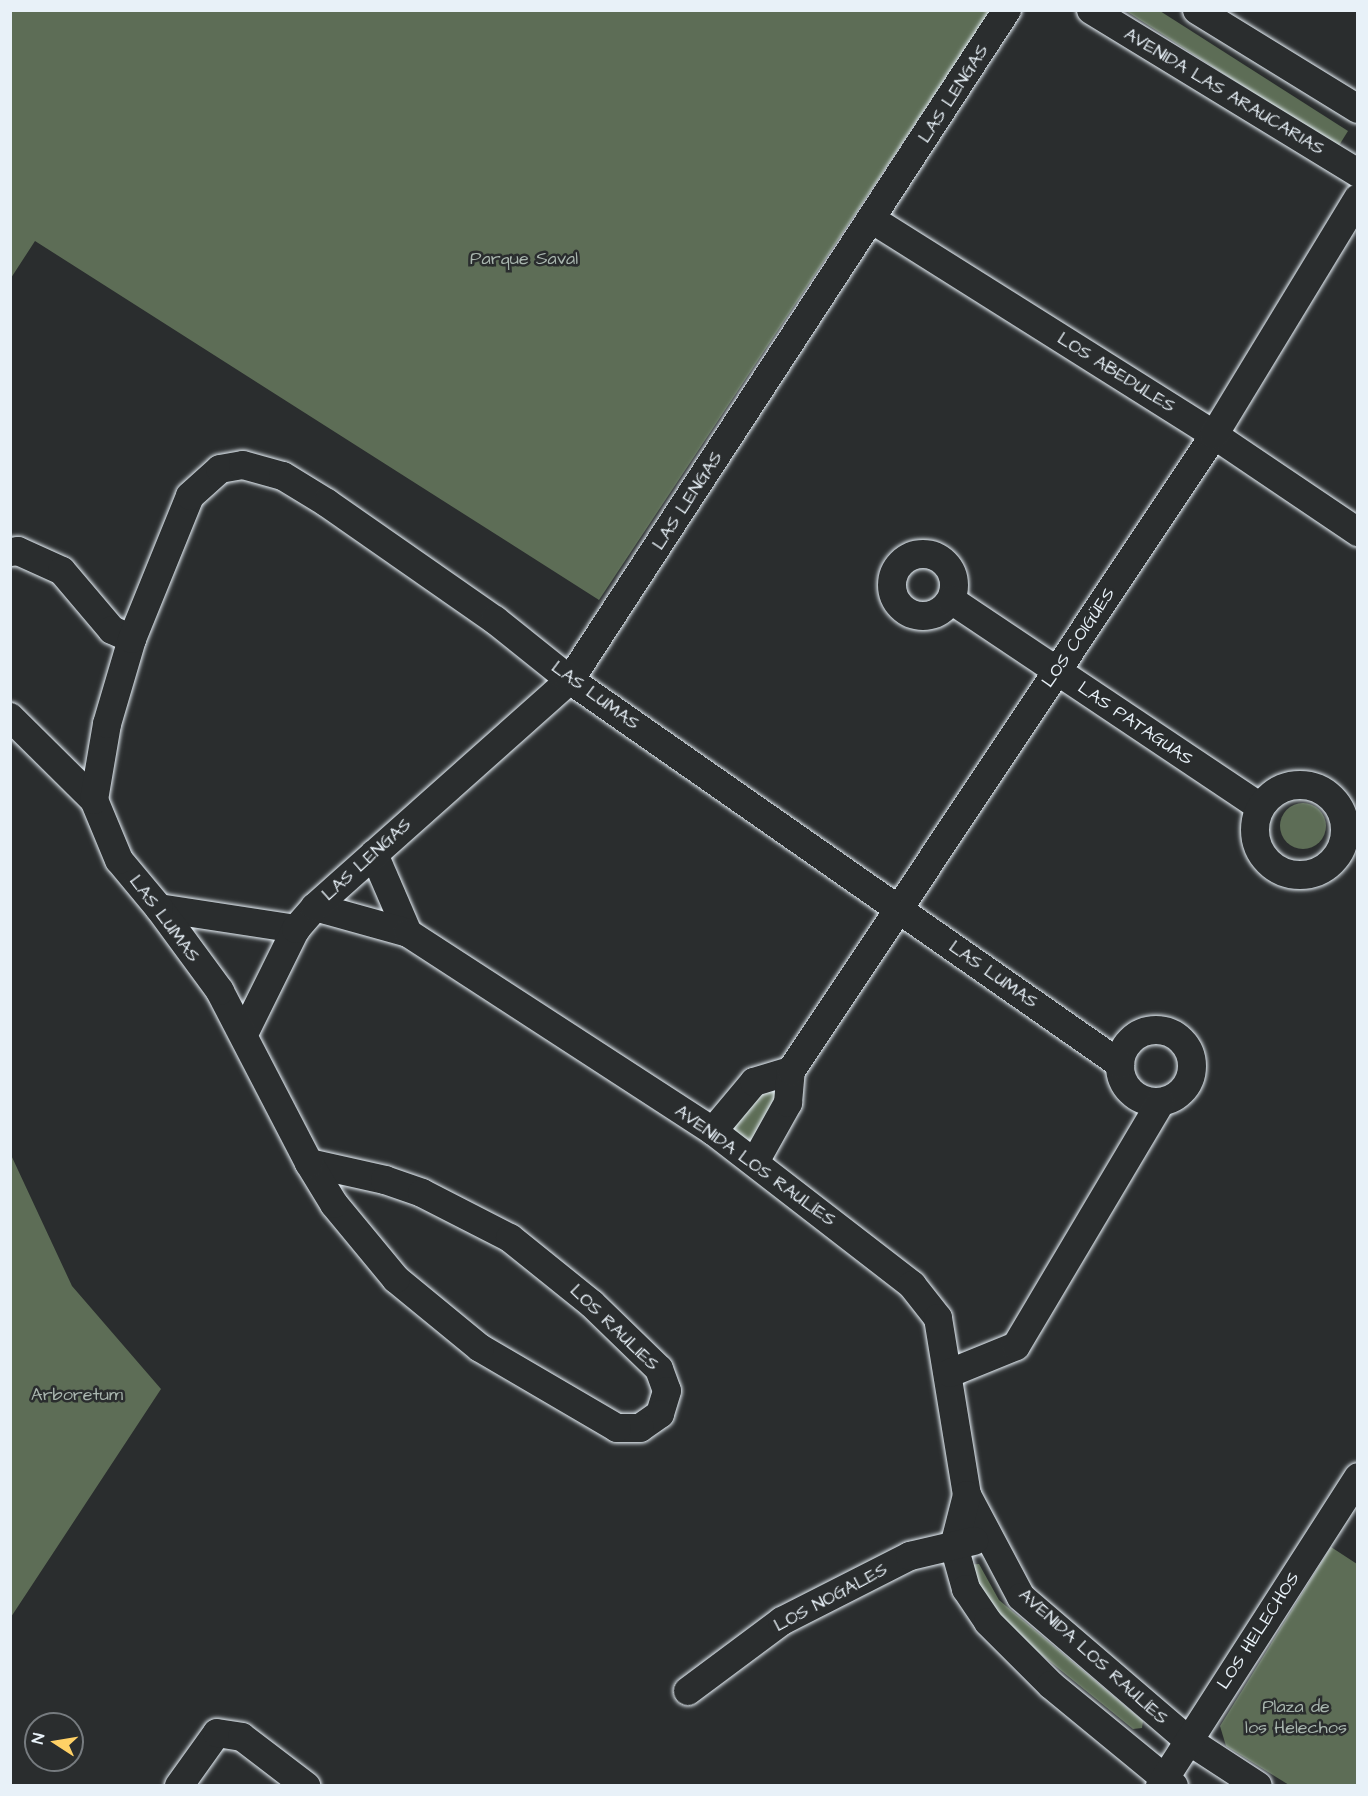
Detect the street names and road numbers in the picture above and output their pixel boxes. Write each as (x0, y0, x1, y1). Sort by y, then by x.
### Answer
street label: AVENIDA LAS ARAUCARIAS (1120, 24, 1328, 160)
street label: LAS LENGAS (914, 41, 994, 147)
street label: LOS ABEDULES (1053, 328, 1179, 418)
street label: LAS LENGAS (648, 448, 728, 554)
street label: LOS COIGÜES (1038, 584, 1120, 692)
street label: LAS LUMAS (547, 657, 643, 735)
street label: LAS PATAGUAS (1073, 678, 1197, 770)
street label: LAS LENGAS (318, 814, 416, 906)
street label: LAS LUMAS (124, 871, 204, 967)
street label: LAS LUMAS (944, 937, 1042, 1013)
street label: AVENIDA LOS RAULÍES (671, 1101, 839, 1231)
street label: LOS RAULIES (565, 1280, 663, 1376)
street label: LOS NOGALES (771, 1559, 891, 1637)
street label: LOS HELECHOS (1213, 1568, 1305, 1694)
street label: AVENIDA LOS RAULÍES (1014, 1584, 1172, 1730)

